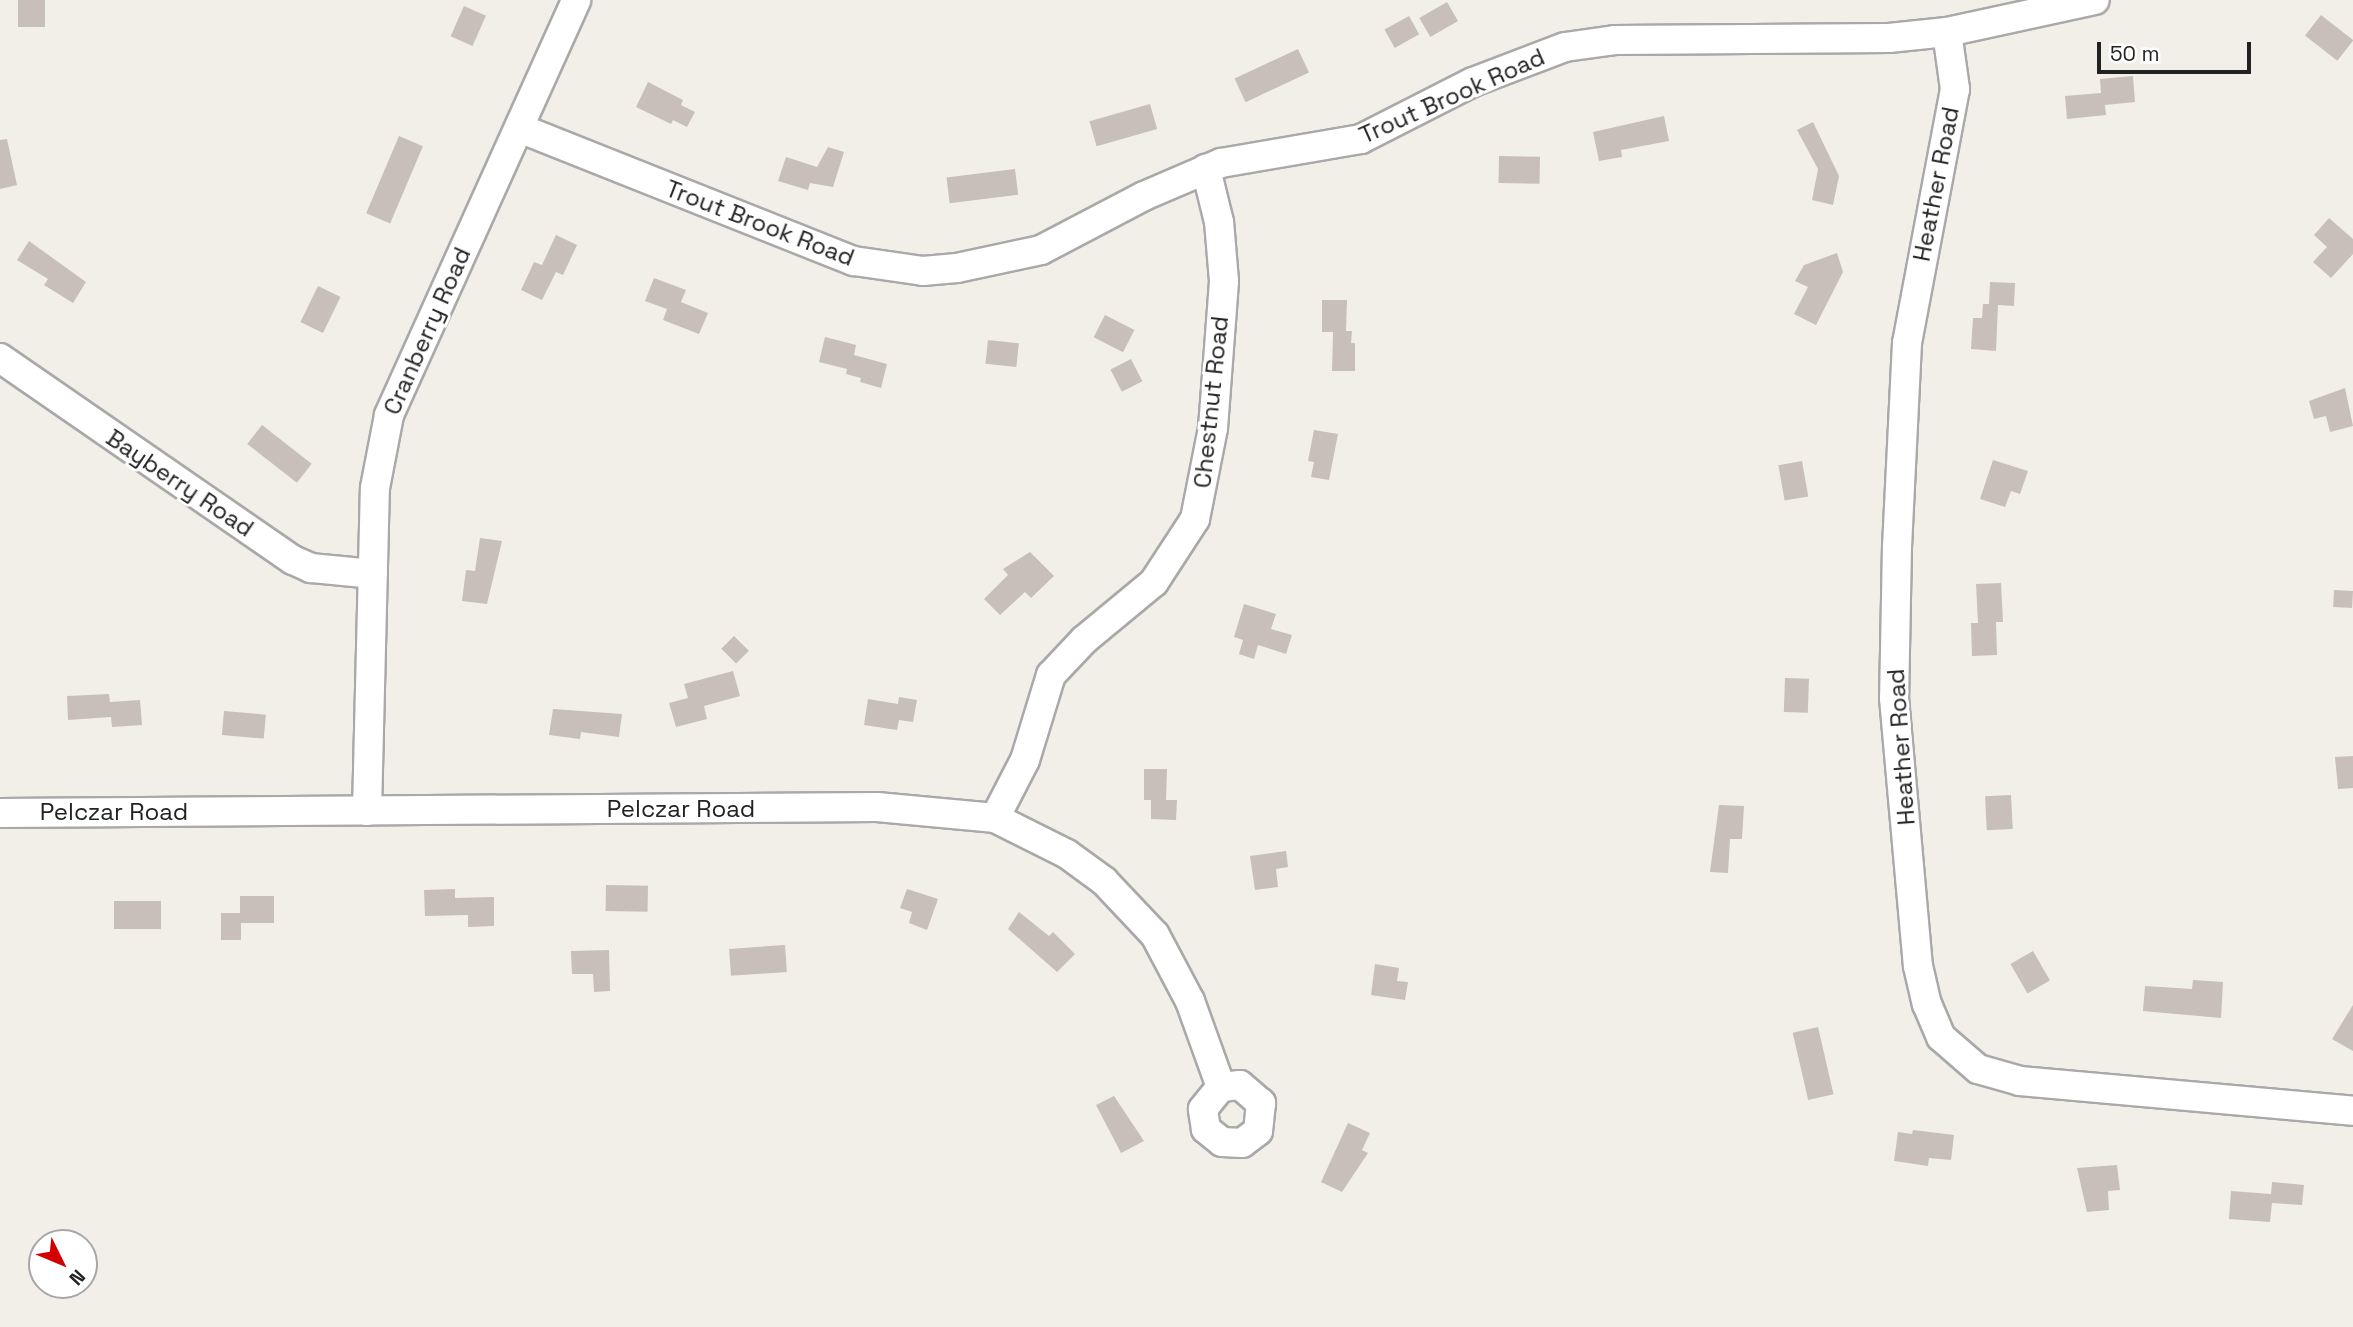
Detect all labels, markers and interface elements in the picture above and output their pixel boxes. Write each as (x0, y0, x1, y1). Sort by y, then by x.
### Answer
scale bar (2101, 28, 2255, 72)
text: 50 m (2110, 40, 2160, 67)
street label: Trout Brook Road (1355, 42, 1549, 150)
street label: Heather Road (1907, 104, 1965, 264)
street label: Trout Brook Road (662, 174, 858, 272)
street label: Cranberry Road (377, 243, 477, 419)
street label: Chestnut Road (1188, 314, 1234, 490)
street label: Bayberry Road (101, 423, 259, 543)
street label: Heather Road (1881, 668, 1921, 826)
street label: Pelczar Road (607, 795, 755, 823)
street label: Pelczar Road (40, 798, 188, 826)
north arrow (28, 1229, 98, 1299)
text: N (64, 1264, 91, 1290)

